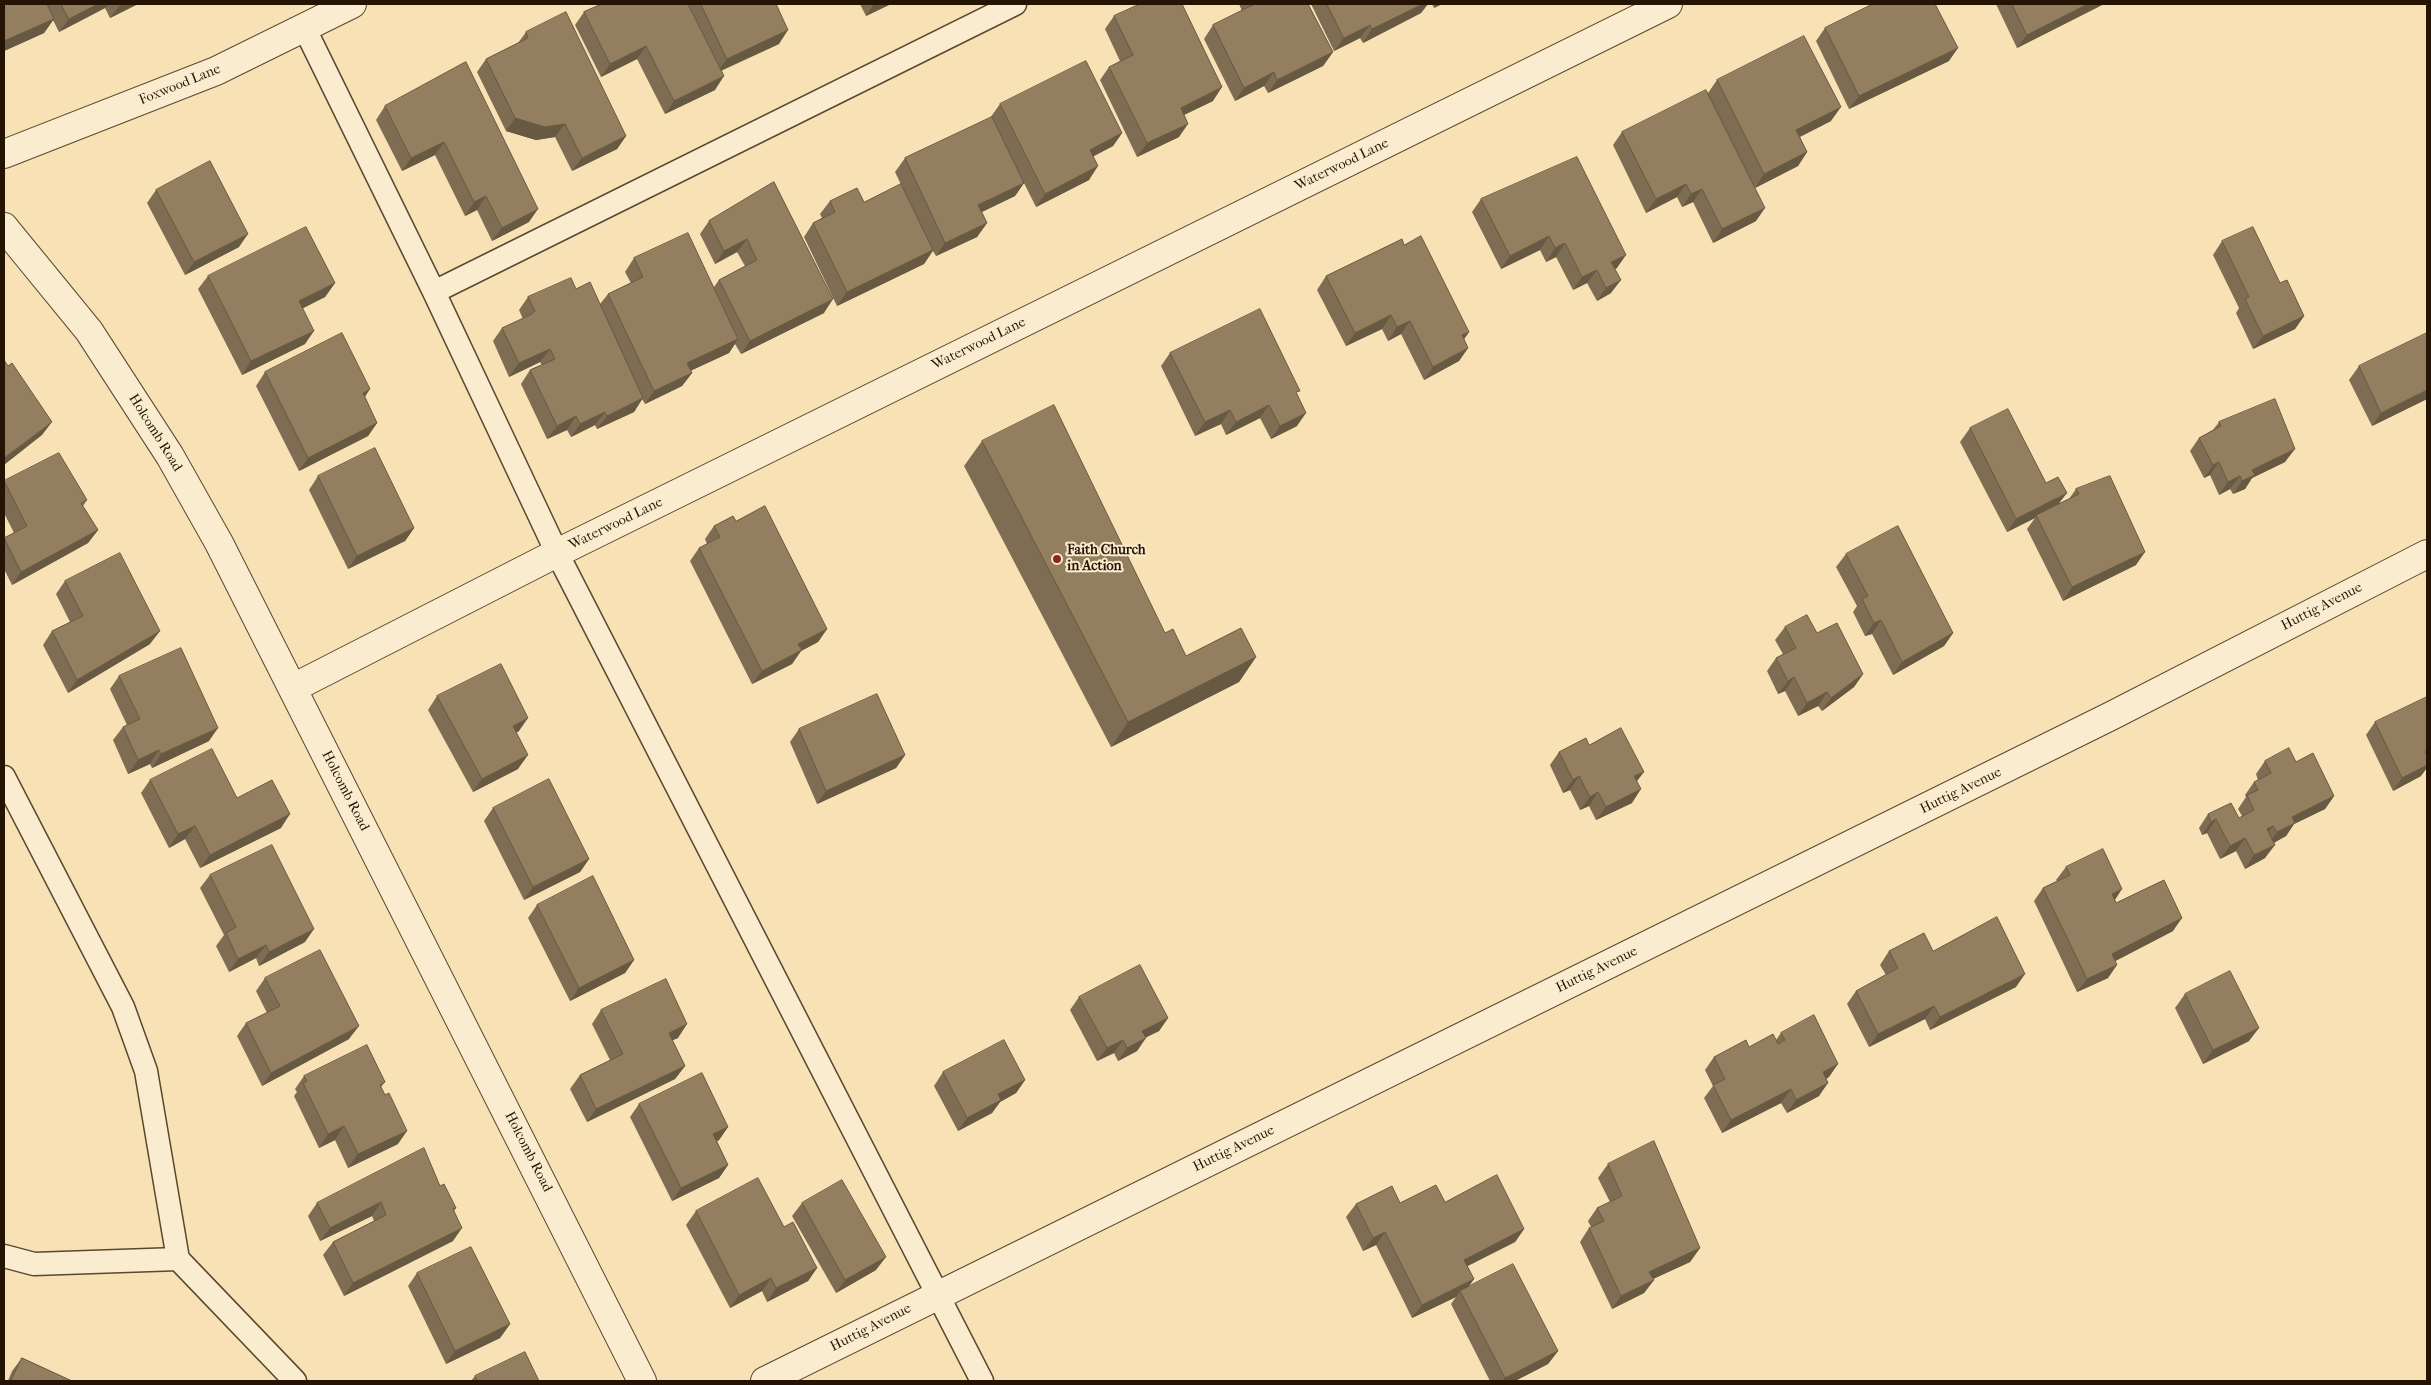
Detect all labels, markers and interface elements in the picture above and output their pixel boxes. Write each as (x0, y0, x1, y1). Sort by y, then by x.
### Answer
street label: Foxwood Lane (137, 61, 223, 109)
street label: Waterwood Lane (1292, 135, 1392, 195)
street label: Waterwood Lane (929, 314, 1029, 374)
street label: Holcomb Road (125, 391, 185, 475)
street label: Waterwood Lane (566, 494, 666, 554)
place label: Faith Church in Action (1067, 543, 1146, 576)
marker: Faith Church in Action (1051, 553, 1063, 565)
street label: Huttig Avenue (2279, 579, 2365, 635)
street label: Holcomb Road (318, 748, 372, 834)
street label: Huttig Avenue (1918, 764, 2004, 818)
street label: Huttig Avenue (1554, 943, 1640, 997)
street label: Holcomb Road (501, 1109, 555, 1195)
street label: Huttig Avenue (1191, 1122, 1277, 1176)
street label: Huttig Avenue (828, 1300, 914, 1356)

